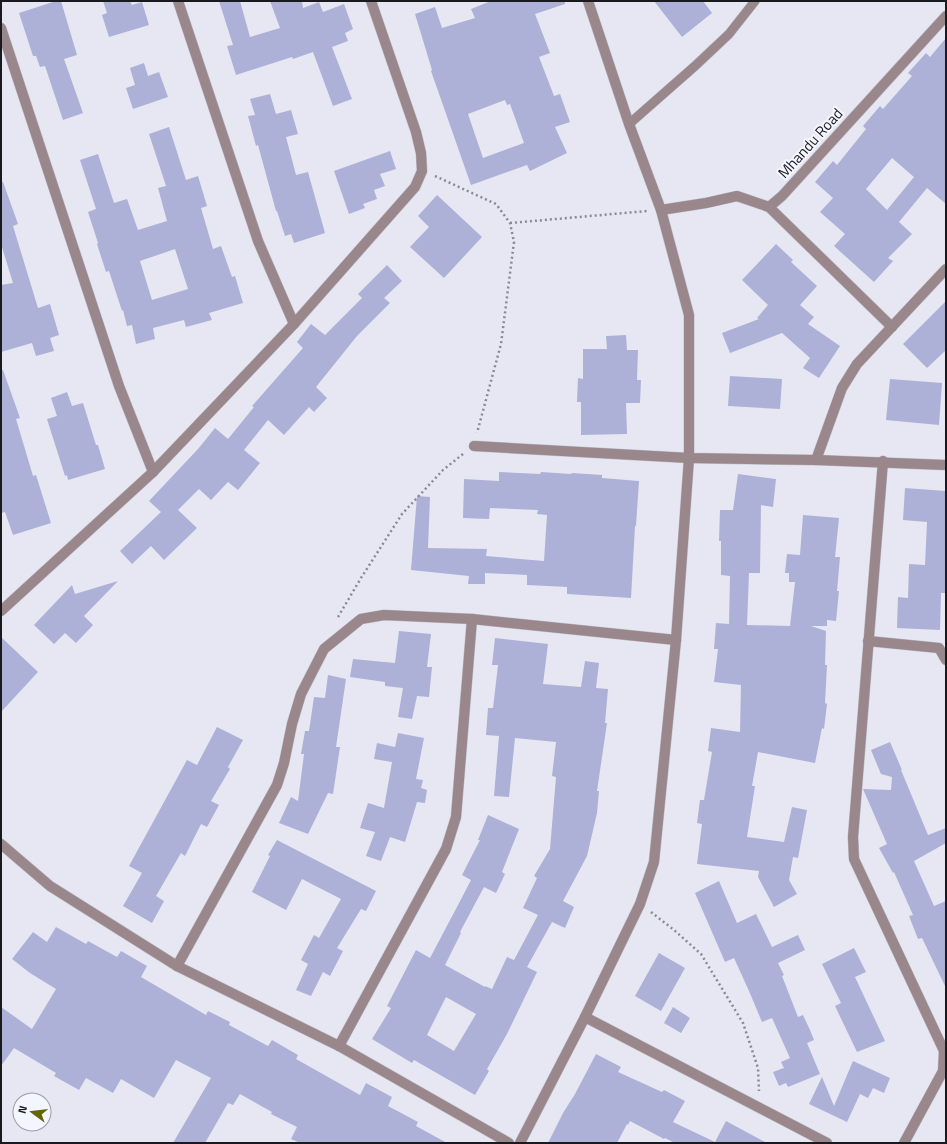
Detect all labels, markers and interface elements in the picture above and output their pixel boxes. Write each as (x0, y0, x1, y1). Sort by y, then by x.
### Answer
street label: Mhandu Road (772, 103, 848, 183)
north arrow (12, 1092, 52, 1132)
text: N (14, 1104, 31, 1115)

